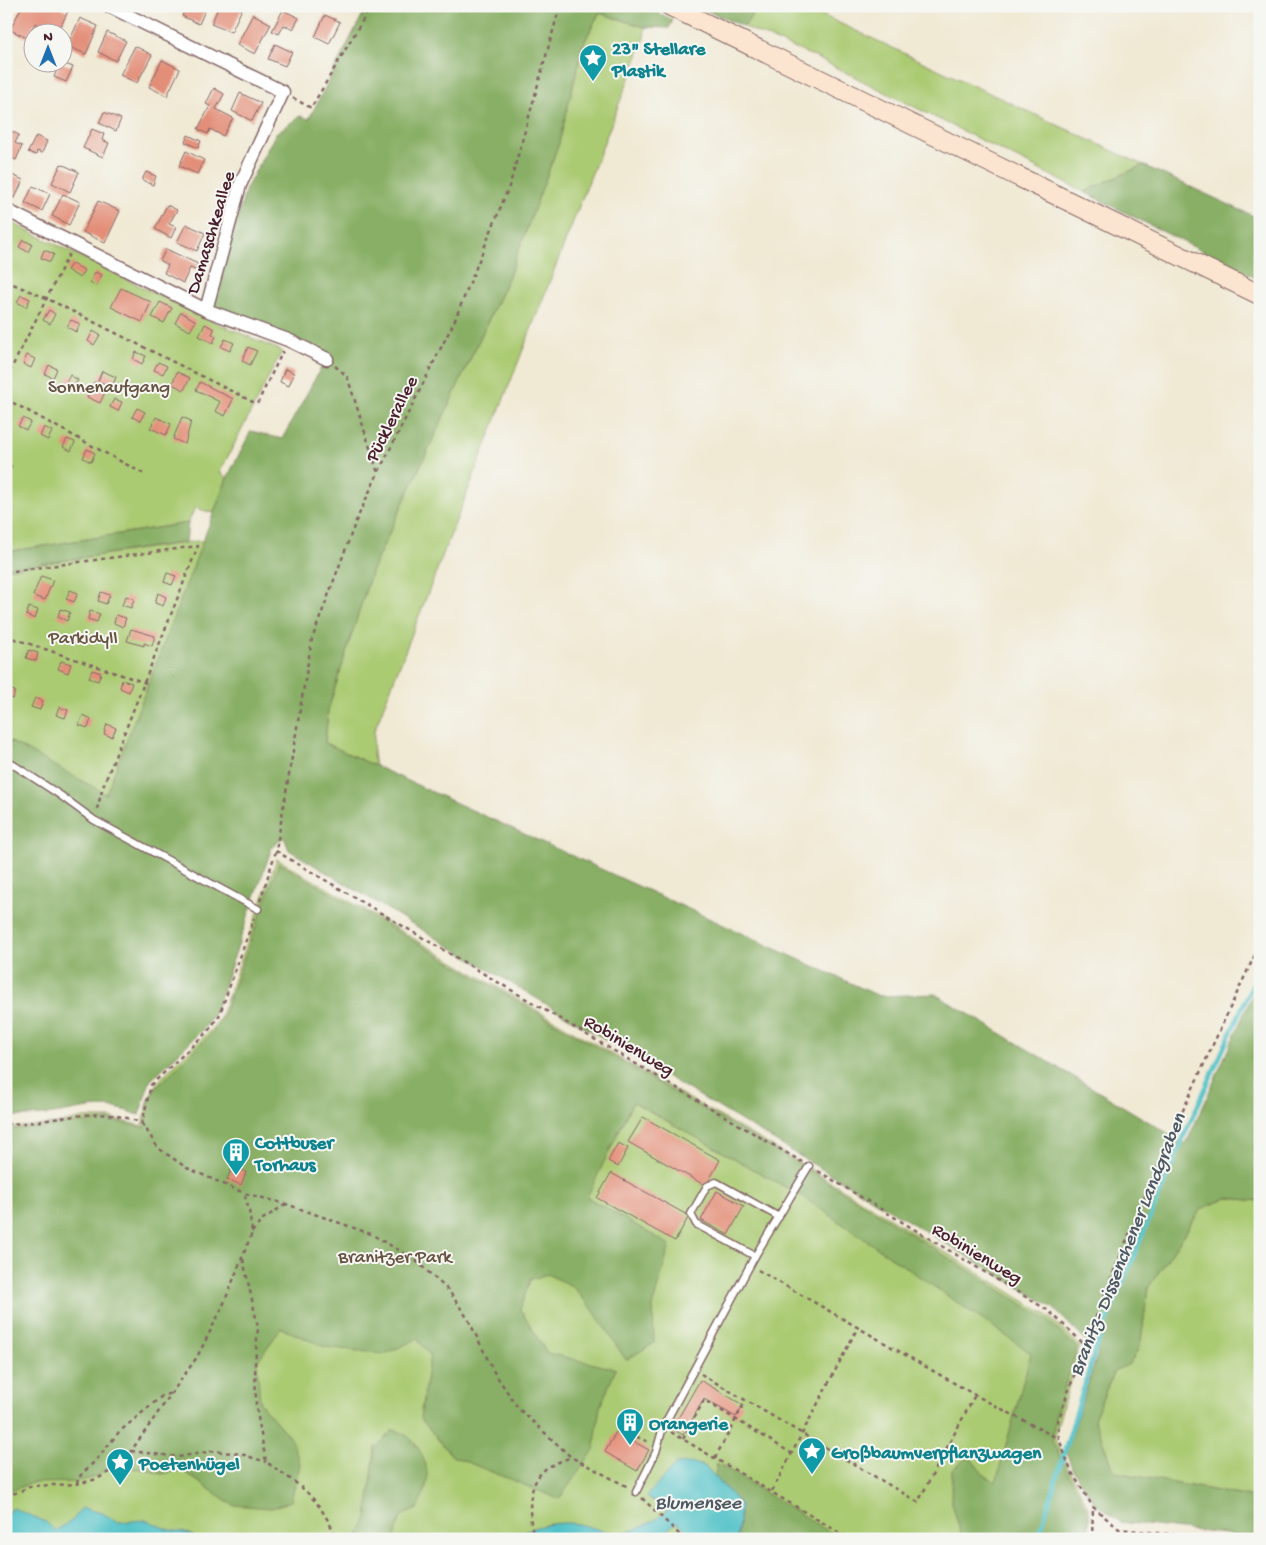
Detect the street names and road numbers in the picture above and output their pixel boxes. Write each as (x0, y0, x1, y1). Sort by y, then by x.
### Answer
street label: Damaschkeallee (182, 169, 242, 299)
street label: Pücklerallee (361, 373, 425, 467)
street label: Robinienweg (579, 1011, 678, 1083)
street label: Robinienweg (927, 1219, 1026, 1291)

